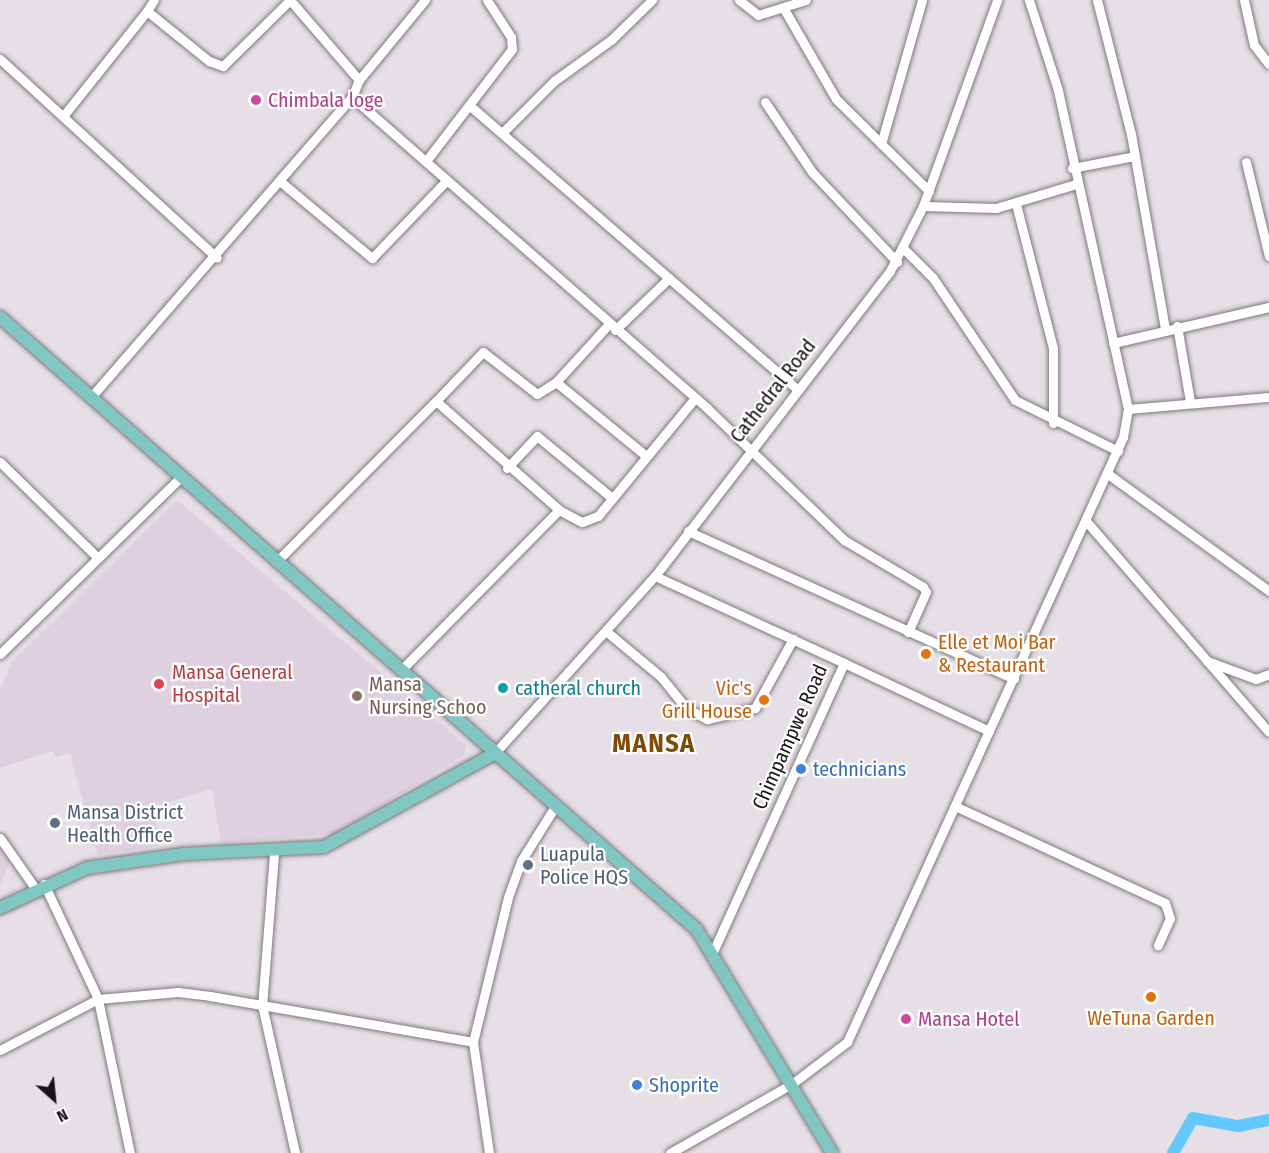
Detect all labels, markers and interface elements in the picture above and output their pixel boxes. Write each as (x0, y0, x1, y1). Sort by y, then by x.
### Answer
place label: Chimbala loge (268, 88, 383, 112)
marker: Chimbala loge (249, 93, 263, 107)
street label: Cathedral Road (725, 334, 821, 448)
place label: Elle et Moi Bar & Restaurant (938, 630, 1056, 677)
marker: Elle et Moi Bar & Restaurant (919, 647, 933, 661)
place label: Mansa General Hospital (172, 660, 292, 707)
street label: Chimpampwe Road (747, 661, 833, 813)
place label: Mansa Nursing Schoo (369, 672, 487, 719)
marker: Mansa General Hospital (150, 675, 168, 693)
place label: catheral church (515, 676, 641, 700)
place label: Vic's Grill House (662, 676, 752, 723)
marker: catheral church (496, 681, 510, 695)
marker: Mansa Nursing Schoo (350, 689, 364, 703)
marker: Vic's Grill House (757, 693, 771, 707)
district label: MANSA (612, 728, 696, 760)
place label: technicians (813, 757, 906, 781)
marker: technicians (794, 762, 808, 776)
place label: Mansa District Health Office (67, 800, 183, 847)
marker: Mansa District Health Office (48, 816, 62, 830)
place label: Luapula Police HQS (540, 842, 628, 889)
marker: Luapula Police HQS (521, 858, 535, 872)
marker: WeTuna Garden (1144, 990, 1158, 1004)
place label: WeTuna Garden (1087, 1006, 1215, 1030)
place label: Mansa Hotel (918, 1007, 1019, 1031)
marker: Mansa Hotel (899, 1012, 913, 1026)
north arrow (24, 1069, 84, 1129)
place label: Shoprite (649, 1073, 719, 1097)
marker: Shoprite (630, 1078, 644, 1092)
text: N (54, 1105, 71, 1126)

